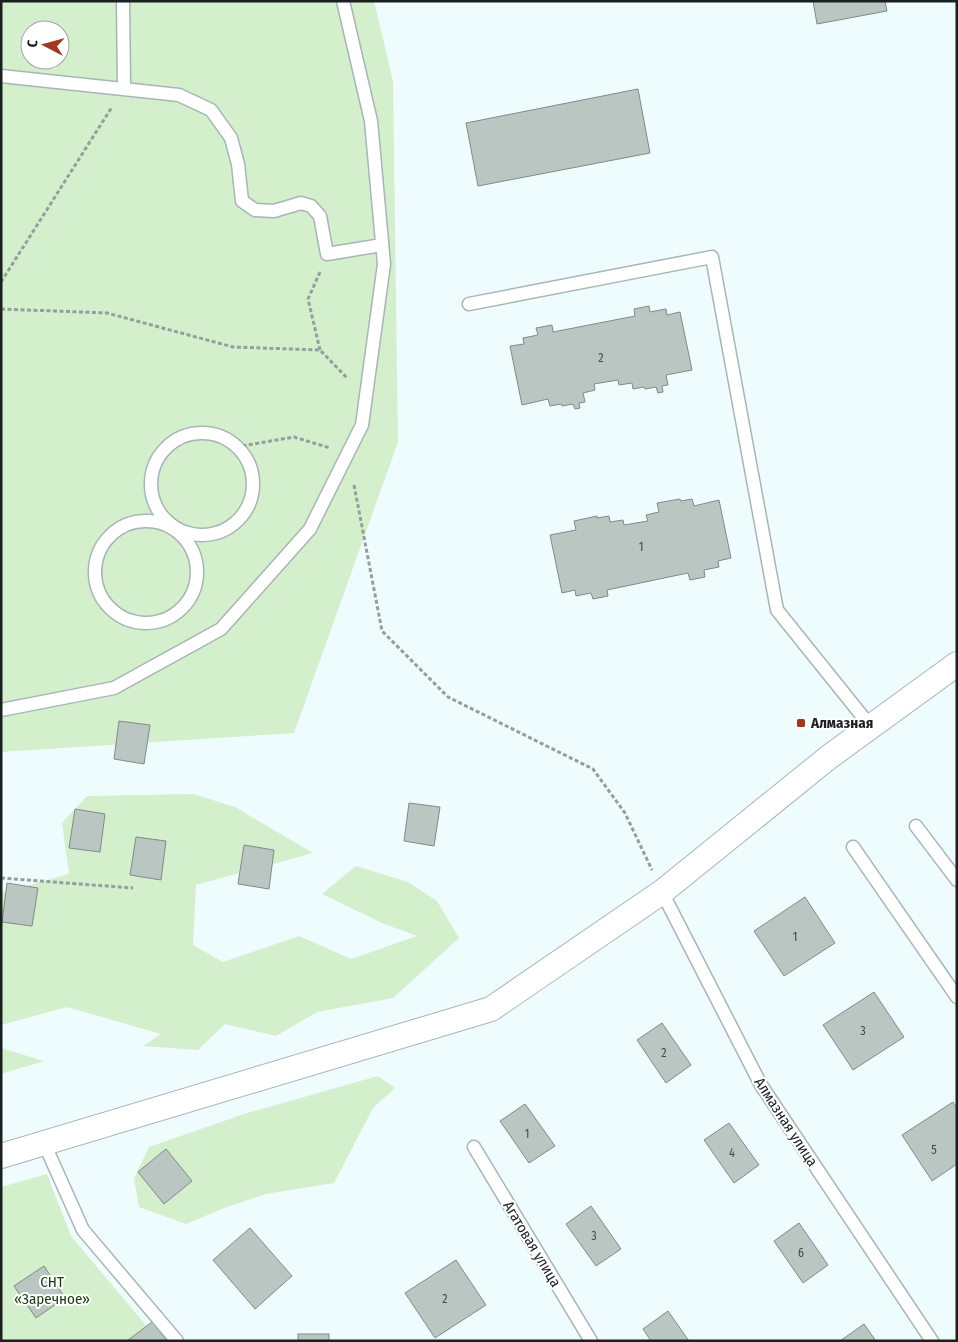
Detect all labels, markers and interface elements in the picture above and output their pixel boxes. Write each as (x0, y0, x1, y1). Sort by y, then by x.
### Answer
north arrow (20, 20, 70, 70)
text: С (24, 39, 41, 48)
house number: 2 (598, 351, 604, 365)
house number: 1 (639, 540, 643, 554)
place label: Алмазная (810, 714, 873, 732)
marker: Алмазная (795, 717, 807, 729)
house number: 1 (793, 930, 797, 944)
house number: 3 (860, 1024, 866, 1038)
house number: 2 (661, 1046, 667, 1060)
street label: Алмазная улица (751, 1074, 821, 1170)
house number: 1 (525, 1127, 529, 1141)
house number: 5 (931, 1143, 937, 1157)
house number: 4 (729, 1146, 735, 1160)
street label: Агатовая улица (499, 1198, 565, 1290)
house number: 3 (591, 1229, 597, 1243)
house number: 6 (798, 1246, 804, 1260)
park label: СНТ «Заречное» (14, 1273, 90, 1308)
house number: 2 (442, 1292, 448, 1306)

